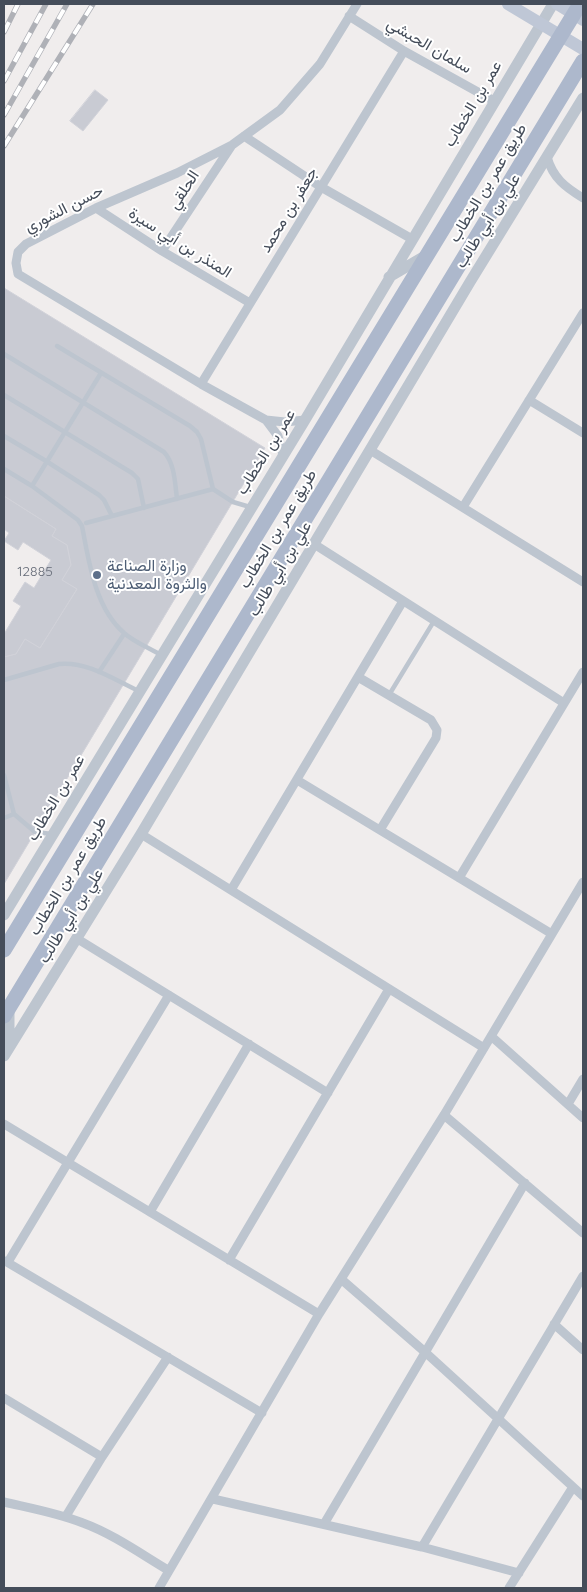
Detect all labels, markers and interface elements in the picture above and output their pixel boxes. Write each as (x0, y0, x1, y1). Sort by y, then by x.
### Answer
street label: سلمان الحبشي (383, 14, 475, 78)
street label: عمر بن الخطاب (440, 58, 506, 150)
street label: طريق عمر بن الخطاب (445, 120, 531, 246)
street label: جعفر بن محمد (256, 164, 322, 256)
street label: الحلقي (164, 167, 204, 213)
street label: علي بن أبي طالب (451, 170, 525, 272)
street label: حسن الشوري (21, 181, 107, 237)
street label: المنذر بن أبي سيرة (125, 204, 235, 282)
street label: عمر بن الخطاب (232, 406, 300, 498)
street label: طريق عمر بن الخطاب (235, 466, 321, 592)
street label: علي بن أبي طالب (244, 518, 316, 620)
place label: وزارة الصناعة والثروة المعدنية (107, 556, 207, 594)
house number: 12885 (17, 564, 53, 580)
marker: وزارة الصناعة والثروة المعدنية (91, 569, 103, 581)
street label: عمر بن الخطاب (23, 752, 89, 844)
street label: طريق عمر بن الخطاب (25, 813, 111, 939)
street label: علي بن أبي طالب (34, 865, 108, 967)

